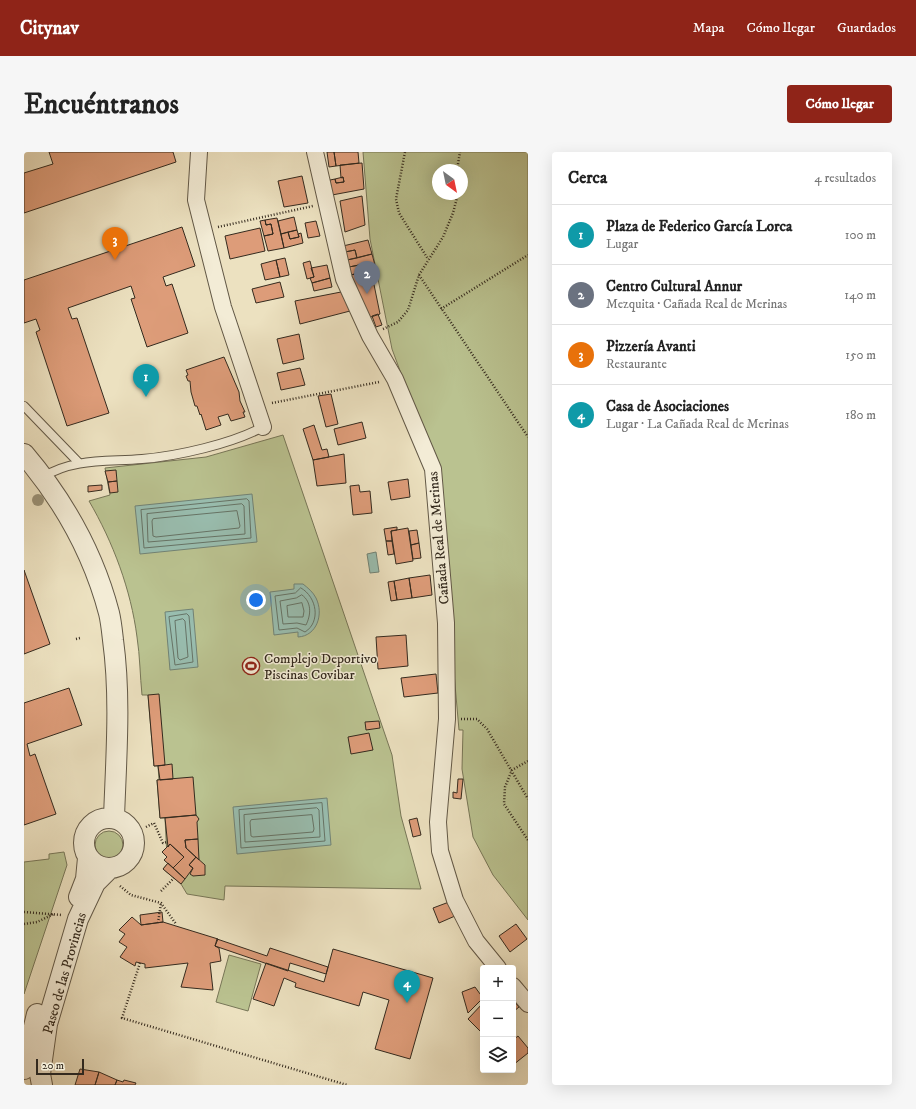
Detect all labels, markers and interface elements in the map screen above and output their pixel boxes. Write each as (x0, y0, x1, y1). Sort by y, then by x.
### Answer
text: Citynav (20, 17, 79, 40)
text: Mapa (693, 19, 724, 37)
text: Cómo llegar (746, 19, 815, 37)
text: Guardados (837, 19, 896, 37)
button: Cómo llegar (787, 85, 892, 123)
text: Encuéntranos (24, 87, 179, 122)
north arrow (432, 164, 468, 200)
text: Cerca (568, 167, 607, 189)
text: 4 resultados (814, 170, 876, 186)
text: Plaza de Federico García Lorca (606, 217, 792, 236)
pin: 3 (102, 227, 128, 260)
text: 1 (579, 227, 583, 243)
text: 100 m (845, 227, 876, 243)
text: Lugar (606, 236, 638, 252)
pin: 2 (354, 261, 380, 294)
text: Centro Cultural Annur (606, 277, 742, 296)
text: 2 (578, 287, 584, 303)
text: 140 m (844, 287, 876, 303)
text: Mezquita · Cañada Real de Merinas (606, 296, 787, 312)
text: Pizzería Avanti (606, 337, 696, 356)
text: 3 (579, 347, 583, 363)
text: 150 m (845, 347, 876, 363)
text: Restaurante (606, 356, 667, 372)
pin: 1 (133, 364, 159, 397)
text: Casa de Asociaciones (606, 397, 729, 416)
text: 4 (577, 407, 585, 423)
text: 180 m (845, 407, 876, 423)
text: Lugar · La Cañada Real de Merinas (606, 416, 789, 432)
street label: Cañada Real de Merinas (424, 470, 454, 605)
your location (246, 590, 266, 610)
place label: Complejo Deportivo Piscinas Covibar (264, 650, 377, 684)
sports icon: Complejo Deportivo Piscinas Covibar (241, 656, 261, 676)
street label: Paseo de las Provincias (39, 910, 91, 1036)
map controls (480, 965, 516, 1073)
button: + (480, 965, 516, 1001)
pin: 4 (394, 970, 420, 1003)
button: − (480, 1001, 516, 1037)
button: layers (480, 1037, 516, 1073)
scale bar (36, 1057, 84, 1076)
text: 20 m (42, 1059, 64, 1073)

